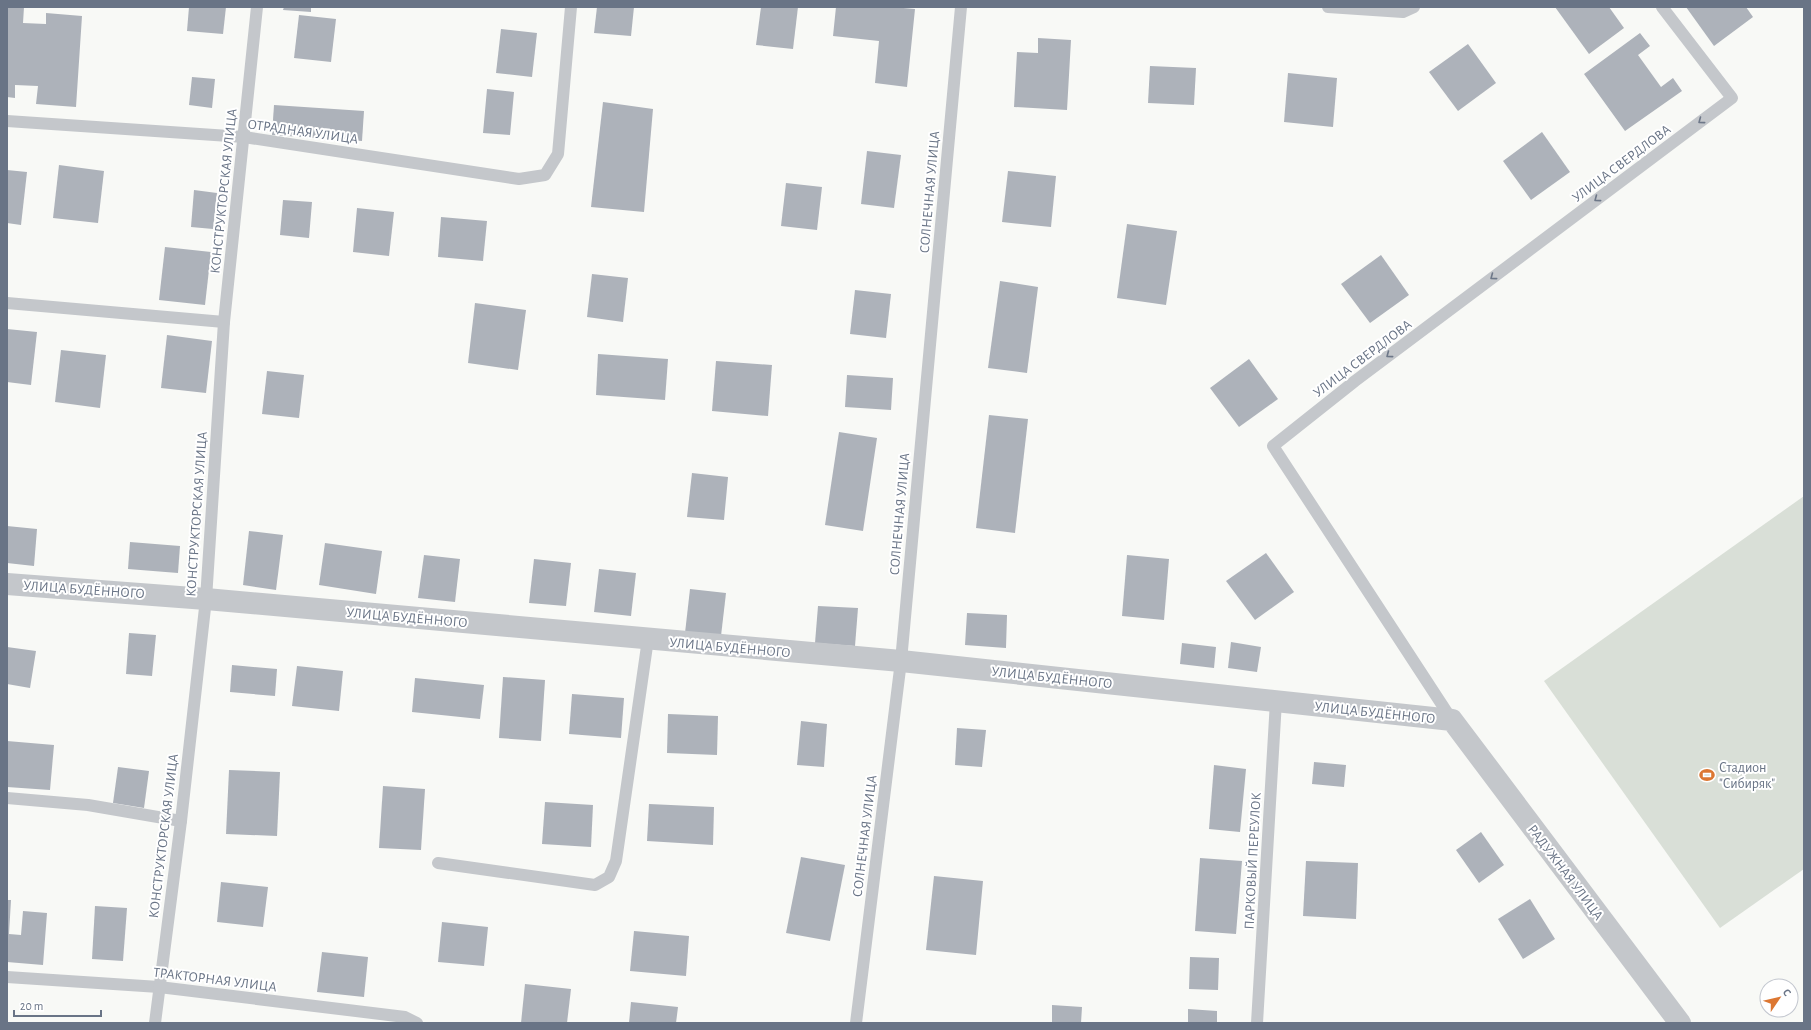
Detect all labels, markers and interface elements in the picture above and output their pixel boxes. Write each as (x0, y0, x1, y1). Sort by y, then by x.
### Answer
street label: КОНСТРУКТОРСКАЯ УЛИЦА (208, 108, 240, 274)
street label: ОТРАДНАЯ УЛИЦА (247, 117, 359, 147)
one-way arrow (1698, 117, 1705, 124)
street label: УЛИЦА СВЕРДЛОВА (1570, 122, 1673, 205)
street label: СОЛНЕЧНАЯ УЛИЦА (918, 130, 942, 254)
one-way arrow (1594, 195, 1601, 202)
one-way arrow (1490, 273, 1497, 280)
street label: УЛИЦА СВЕРДЛОВА (1311, 317, 1414, 400)
one-way arrow (1386, 351, 1393, 358)
street label: КОНСТРУКТОРСКАЯ УЛИЦА (184, 431, 210, 597)
street label: СОЛНЕЧНАЯ УЛИЦА (888, 452, 912, 576)
street label: УЛИЦА БУДЁННОГО (23, 577, 145, 601)
street label: УЛИЦА БУДЁННОГО (346, 604, 468, 630)
street label: УЛИЦА БУДЁННОГО (669, 634, 791, 660)
street label: УЛИЦА БУДЁННОГО (991, 663, 1113, 691)
street label: УЛИЦА БУДЁННОГО (1314, 698, 1436, 726)
street label: КОНСТРУКТОРСКАЯ УЛИЦА (147, 753, 181, 919)
place label: Стадион "Сибиряк" (1719, 761, 1775, 791)
sports icon: Стадион "Сибиряк" (1698, 766, 1716, 784)
street label: СОЛНЕЧНАЯ УЛИЦА (851, 774, 879, 898)
street label: ПАРКОВЫЙ ПЕРЕУЛОК (1241, 792, 1264, 930)
street label: РАДУЖНАЯ УЛИЦА (1525, 822, 1605, 923)
street label: ТРАКТОРНАЯ УЛИЦА (152, 965, 277, 995)
north arrow (1759, 978, 1799, 1018)
text: С (1781, 987, 1793, 998)
scale bar (14, 992, 101, 1018)
text: 20 m (20, 1000, 43, 1012)

